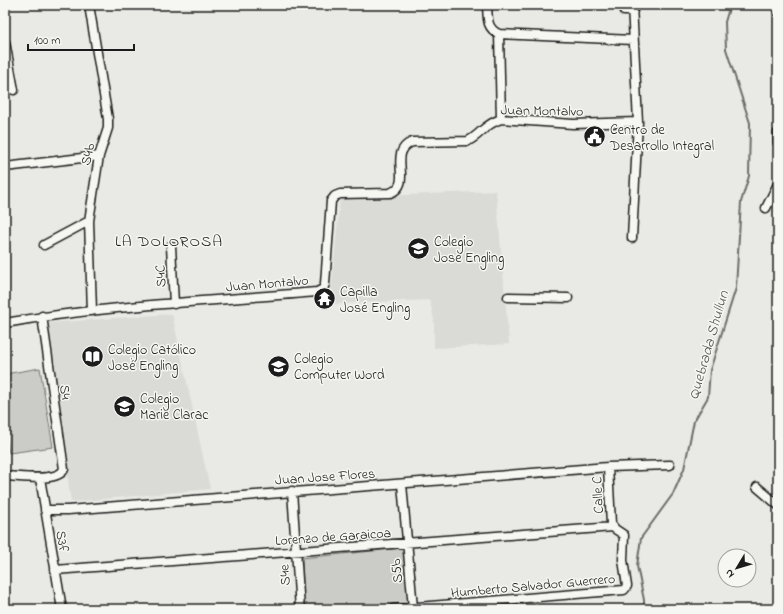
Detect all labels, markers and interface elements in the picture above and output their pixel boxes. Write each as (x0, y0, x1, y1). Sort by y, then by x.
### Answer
scale bar (28, 26, 134, 52)
text: 100 m (34, 32, 61, 50)
street label: Juan Montalvo (500, 100, 584, 123)
place label: Centro de Desarrollo Integral (609, 120, 714, 158)
public building icon: Centro de Desarrollo Integral (581, 124, 607, 150)
street label: S4b (76, 141, 101, 167)
district label: LA DOLOROSA (115, 230, 223, 254)
place label: Colegio Jose Engling (434, 232, 504, 270)
school or university icon: Colegio Jose Engling (405, 236, 431, 262)
street label: S4C (150, 264, 173, 288)
street label: Juan Montalvo (225, 270, 309, 299)
place label: Capilla José Engling (340, 282, 410, 320)
temple icon: Capilla José Engling (312, 286, 338, 312)
water label: Quebrada Shullun (683, 288, 735, 402)
place label: Colegio Católico José Engling (108, 340, 196, 378)
library icon: Colegio Católico José Engling (80, 344, 106, 370)
place label: Colegio Computer Word (294, 349, 385, 386)
school or university icon: Colegio Computer Word (265, 353, 291, 379)
street label: S4 (53, 383, 76, 401)
place label: Colegio Marie Clarac (140, 389, 209, 426)
school or university icon: Colegio Marie Clarac (112, 393, 138, 419)
street label: Juan Jose Flores (274, 464, 376, 491)
street label: Calle C (587, 475, 610, 514)
street label: Lorenzo de Garaicoa (274, 523, 392, 552)
street label: S3f (49, 529, 74, 554)
north arrow (717, 548, 757, 588)
street label: S5b (386, 557, 409, 584)
street label: S4e (274, 563, 297, 586)
text: N (721, 566, 739, 581)
street label: Humberto Salvador Guerrero (450, 569, 616, 604)

